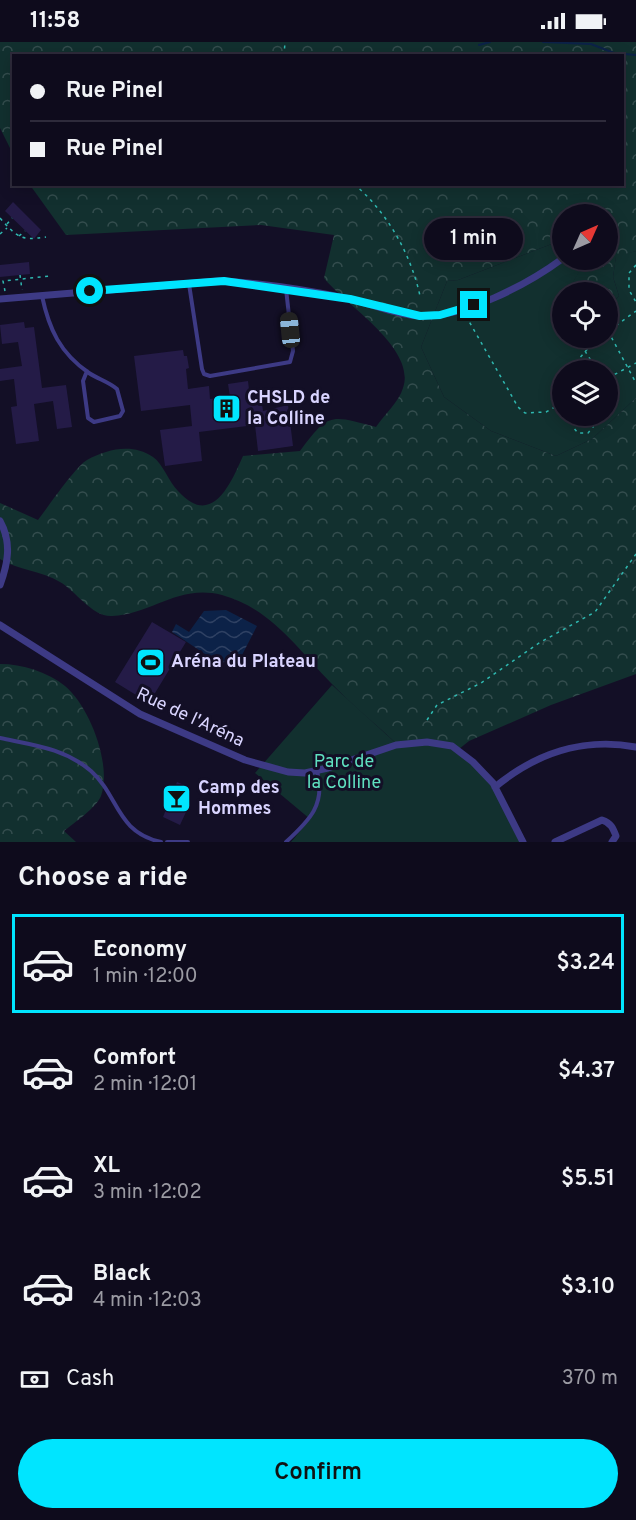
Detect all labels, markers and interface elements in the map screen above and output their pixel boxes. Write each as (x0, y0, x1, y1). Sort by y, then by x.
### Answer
text: 11:58 (30, 8, 80, 35)
text: Rue Pinel (66, 78, 163, 105)
text: Rue Pinel (66, 136, 163, 163)
north arrow (552, 204, 618, 270)
map controls (552, 204, 618, 426)
callout: 1 min (424, 218, 524, 260)
text: 1 min (450, 226, 497, 252)
route start (76, 277, 103, 304)
button: locate (552, 282, 618, 348)
route end (460, 291, 487, 318)
car (279, 311, 301, 349)
button: layers (552, 360, 618, 426)
place label: CHSLD de la Colline (247, 387, 330, 431)
building icon: CHSLD de la Colline (210, 392, 242, 424)
sports icon: Aréna du Plateau (134, 646, 166, 678)
place label: Aréna du Plateau (171, 651, 316, 674)
street label: Rue de l'Aréna (132, 683, 248, 753)
park label: Parc de la Colline (307, 751, 381, 795)
place label: Camp des Hommes (198, 777, 280, 821)
bar icon: Camp des Hommes (161, 782, 193, 814)
text: Choose a ride (18, 861, 188, 895)
icon: car (21, 937, 75, 991)
text: Economy (93, 937, 187, 964)
text: $3.24 (556, 950, 615, 977)
text: 1 min · 12:00 (93, 964, 198, 990)
icon: car (21, 1045, 75, 1099)
text: Comfort (93, 1045, 176, 1072)
text: $4.37 (558, 1058, 615, 1085)
text: 2 min · 12:01 (93, 1072, 197, 1098)
icon: car (21, 1153, 75, 1207)
text: XL (93, 1153, 120, 1180)
text: $5.51 (561, 1166, 615, 1193)
text: 3 min · 12:02 (93, 1180, 202, 1206)
icon: car (21, 1261, 75, 1315)
text: Black (93, 1261, 151, 1288)
text: $3.10 (561, 1274, 615, 1301)
text: 4 min · 12:03 (93, 1288, 202, 1314)
icon: cash (18, 1363, 51, 1396)
text: Cash (66, 1366, 115, 1393)
text: 370 m (562, 1366, 618, 1392)
button: Confirm (18, 1439, 618, 1508)

